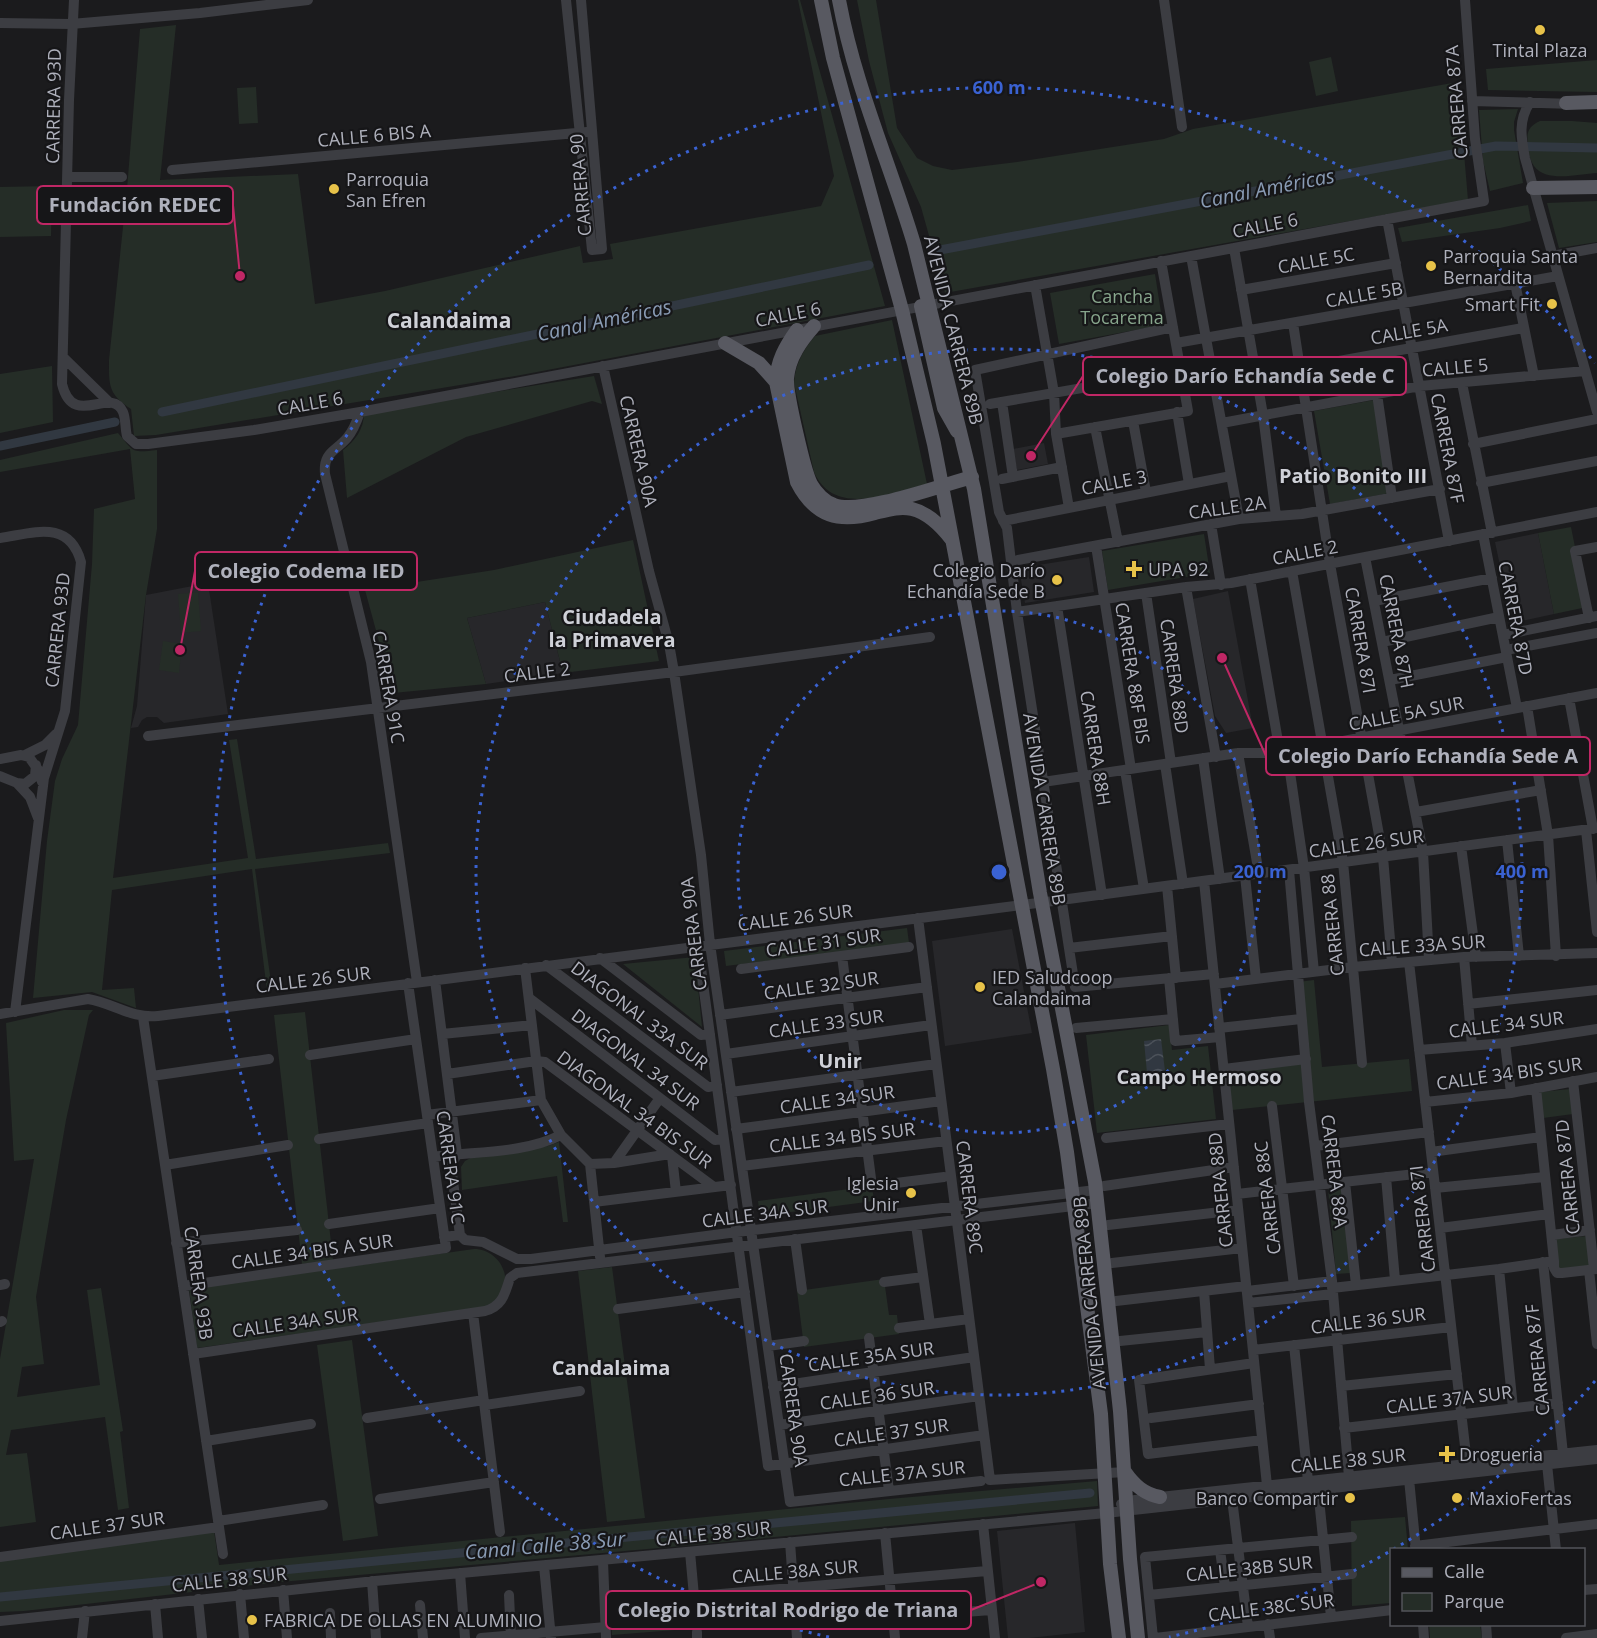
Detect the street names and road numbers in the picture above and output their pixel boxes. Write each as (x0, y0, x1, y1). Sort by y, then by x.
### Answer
street label: CARRERA 87A (1439, 44, 1473, 160)
street label: CARRERA 93D (40, 48, 66, 164)
street label: CALLE 6 BIS A (316, 118, 432, 152)
street label: CARRERA 90 (564, 133, 596, 237)
street label: CALLE 6 (1230, 207, 1300, 243)
street label: AVENIDA CARRERA 89B (919, 233, 989, 427)
street label: CALLE 5C (1276, 241, 1356, 279)
street label: CALLE 5B (1323, 275, 1405, 313)
street label: CALLE 6 (753, 296, 823, 332)
street label: CALLE 5A (1369, 312, 1450, 350)
street label: CALLE 5 (1421, 352, 1489, 382)
street label: CALLE 6 (275, 385, 345, 421)
street label: CARRERA 87F (1426, 391, 1470, 505)
street label: CARRERA 90A (614, 393, 664, 510)
street label: CALLE 3 (1079, 464, 1149, 500)
street label: CALLE 2A (1187, 490, 1268, 524)
street label: CALLE 2 (1270, 534, 1340, 570)
street label: CARRERA 87D (1493, 559, 1539, 677)
street label: CARRERA 93D (39, 571, 75, 689)
street label: CARRERA 87H (1374, 572, 1420, 690)
street label: CARRERA 87I (1340, 585, 1382, 695)
street label: CARRERA 88F BIS (1110, 600, 1156, 746)
street label: CARRERA 88D (1155, 617, 1195, 735)
street label: CARRERA 91C (367, 629, 411, 745)
street label: CALLE 2 (503, 656, 571, 688)
street label: CARRERA 88H (1075, 689, 1117, 807)
street label: CALLE 5A SUR (1346, 690, 1466, 736)
street label: AVENIDA CARRERA 89B (1018, 711, 1072, 907)
street label: CALLE 26 SUR (1307, 823, 1425, 863)
street label: CARRERA 88 (1315, 873, 1349, 977)
street label: CARRERA 90A (674, 875, 712, 992)
street label: CALLE 26 SUR (736, 898, 854, 936)
street label: CALLE 31 SUR (764, 922, 882, 962)
street label: CALLE 33A SUR (1358, 929, 1486, 961)
street label: DIAGONAL 33A SUR (566, 955, 714, 1075)
street label: CALLE 26 SUR (254, 960, 372, 998)
street label: CALLE 32 SUR (762, 965, 880, 1005)
street label: DIAGONAL 34 SUR (567, 1003, 705, 1115)
street label: CALLE 33 SUR (767, 1003, 885, 1043)
street label: CALLE 34 SUR (1447, 1005, 1565, 1043)
street label: DIAGONAL 34 BIS SUR (553, 1045, 717, 1173)
street label: CALLE 34 BIS SUR (1435, 1051, 1583, 1095)
street label: CALLE 34 SUR (778, 1079, 896, 1119)
street label: CARRERA 91C (431, 1109, 471, 1225)
street label: CARRERA 88A (1316, 1113, 1354, 1230)
street label: CALLE 34 BIS SUR (768, 1116, 916, 1158)
street label: CARRERA 87D (1549, 1118, 1585, 1236)
street label: CARRERA 88D (1202, 1131, 1238, 1249)
street label: CARRERA 89C (951, 1139, 989, 1255)
street label: CARRERA 88C (1248, 1140, 1286, 1256)
street label: CARRERA 87I (1404, 1164, 1440, 1274)
street label: CALLE 34A SUR (701, 1193, 829, 1233)
street label: AVENIDA CARRERA 89B (1067, 1195, 1111, 1391)
street label: CARRERA 93B (179, 1225, 219, 1341)
street label: CALLE 34 BIS A SUR (230, 1228, 394, 1274)
street label: CALLE 34A SUR (230, 1301, 360, 1343)
street label: CALLE 36 SUR (1309, 1301, 1427, 1339)
street label: CARRERA 87F (1519, 1303, 1555, 1417)
street label: CALLE 35A SUR (806, 1335, 936, 1377)
street label: CARRERA 90A (774, 1352, 814, 1469)
street label: CALLE 36 SUR (818, 1375, 936, 1415)
street label: CALLE 37A SUR (1385, 1379, 1513, 1419)
street label: CALLE 37 SUR (832, 1412, 950, 1452)
street label: CALLE 38 SUR (1289, 1442, 1407, 1478)
street label: CALLE 37A SUR (838, 1454, 966, 1492)
street label: CALLE 37 SUR (48, 1505, 166, 1545)
street label: CALLE 38 SUR (654, 1515, 772, 1551)
street label: CALLE 38B SUR (1185, 1549, 1313, 1587)
street label: CALLE 38A SUR (731, 1554, 859, 1588)
street label: CALLE 38 SUR (170, 1561, 288, 1597)
street label: CALLE 38C SUR (1207, 1587, 1335, 1627)

